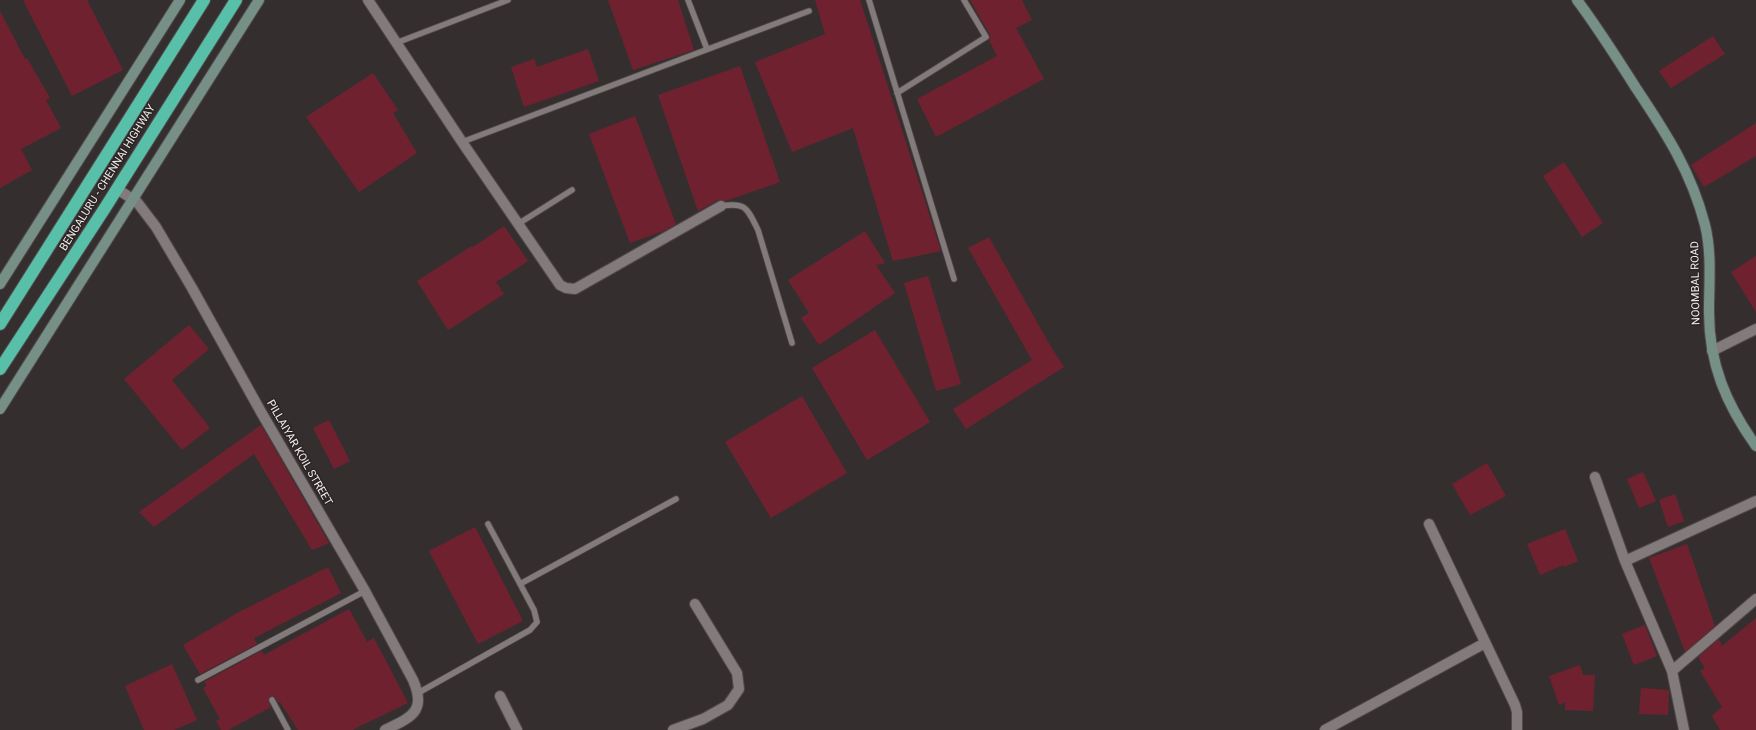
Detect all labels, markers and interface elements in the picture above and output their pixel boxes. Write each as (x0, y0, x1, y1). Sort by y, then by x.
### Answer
street label: BENGALURU - CHENNAI HIGHWAY (57, 103, 159, 253)
street label: NOOMBAL ROAD (1689, 241, 1703, 325)
street label: PILLAIYAR KOIL STREET (263, 398, 335, 508)

